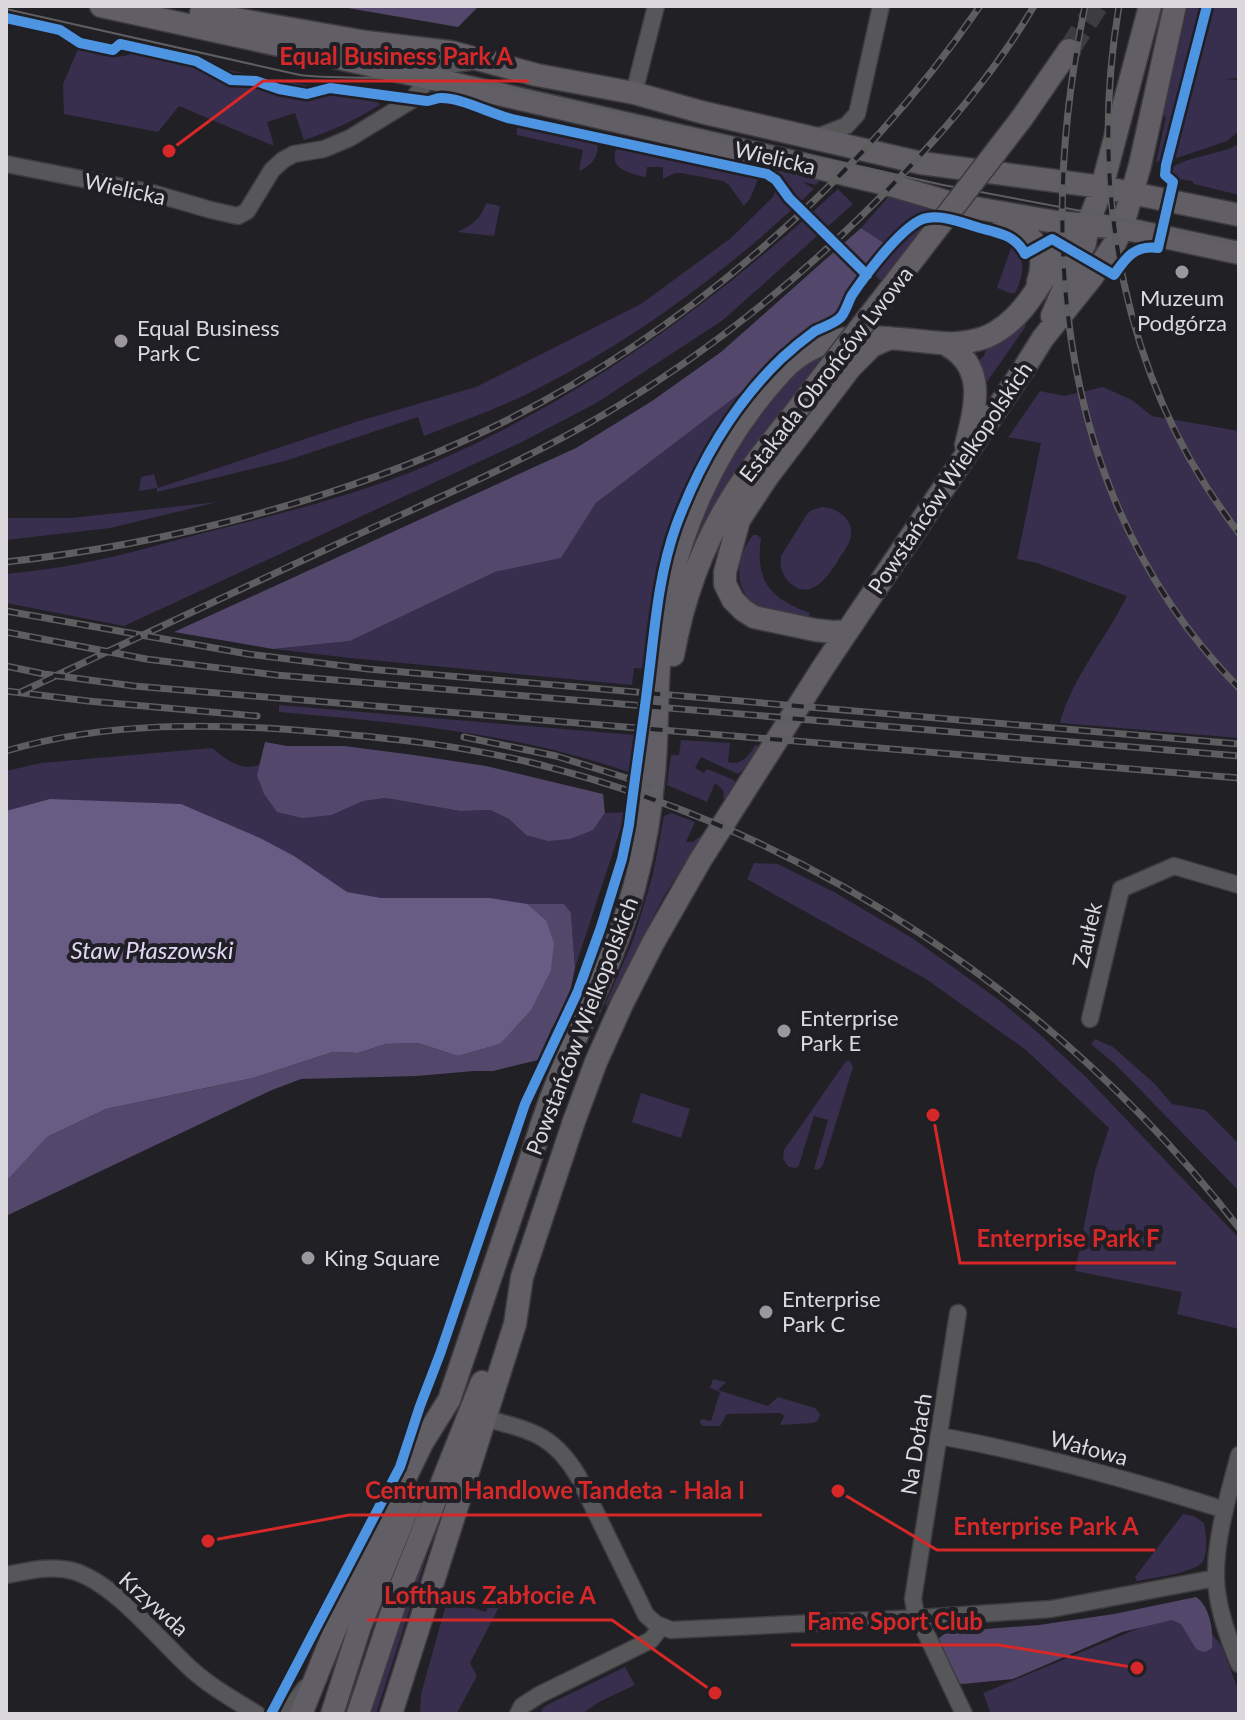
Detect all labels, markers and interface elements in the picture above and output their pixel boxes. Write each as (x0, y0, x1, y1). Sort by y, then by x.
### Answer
callout: Equal Business Park A (263, 33, 529, 81)
text: Equal Business Park A (279, 41, 513, 70)
street label: Wielicka (732, 135, 818, 180)
street label: Wielicka (82, 167, 168, 210)
street label: Estakada Obrońców Lwowa (733, 260, 918, 487)
marker: Muzeum Podgórza (1173, 263, 1191, 281)
place label: Muzeum Podgórza (1137, 284, 1227, 336)
place label: Equal Business Park C (137, 314, 280, 366)
marker: Equal Business Park C (112, 332, 130, 350)
street label: Powstańców Wielkopolskich (862, 357, 1037, 599)
street label: Powstańców Wielkopolskich (520, 893, 643, 1159)
street label: Zaułek (1066, 899, 1107, 970)
water label: Staw Płaszowski (71, 935, 234, 964)
place label: Enterprise Park E (800, 1004, 899, 1056)
marker: Enterprise Park E (775, 1022, 793, 1040)
callout: Enterprise Park F (960, 1215, 1176, 1263)
text: Enterprise Park F (976, 1223, 1160, 1252)
place label: King Square (324, 1244, 440, 1271)
marker: King Square (299, 1249, 317, 1267)
place label: Enterprise Park C (782, 1285, 881, 1337)
marker: Enterprise Park C (757, 1303, 775, 1321)
street label: Na Dołach (894, 1391, 937, 1497)
street label: Wałowa (1047, 1424, 1131, 1471)
callout: Centrum Handlowe Tandeta - Hala I (349, 1467, 762, 1515)
text: Centrum Handlowe Tandeta - Hala I (365, 1475, 745, 1504)
callout: Enterprise Park A (937, 1502, 1155, 1550)
text: Enterprise Park A (953, 1511, 1139, 1540)
street label: Krzywda (114, 1565, 195, 1642)
callout: Lofthaus Zabłocie A (367, 1572, 612, 1620)
text: Lofthaus Zabłocie A (384, 1580, 596, 1609)
callout: Fame Sport Club (791, 1597, 999, 1645)
text: Fame Sport Club (807, 1606, 983, 1635)

